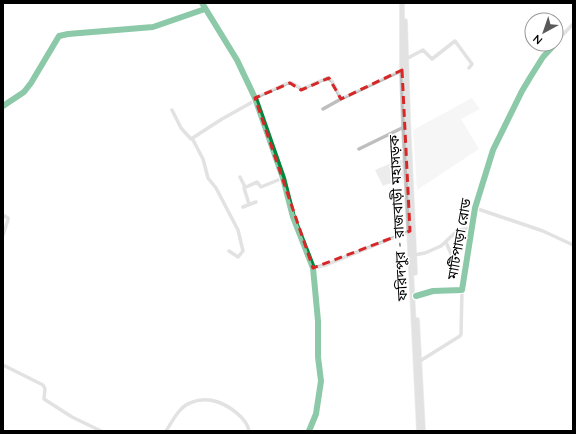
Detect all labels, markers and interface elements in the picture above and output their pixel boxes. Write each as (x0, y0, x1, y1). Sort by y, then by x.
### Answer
north arrow (524, 12, 564, 52)
text: N (530, 32, 545, 48)
street label: ফরিদপুর - রাজবাড়ী মহাসড়ক (385, 134, 411, 303)
street label: মাটিপাড়া রোড (443, 196, 475, 282)

